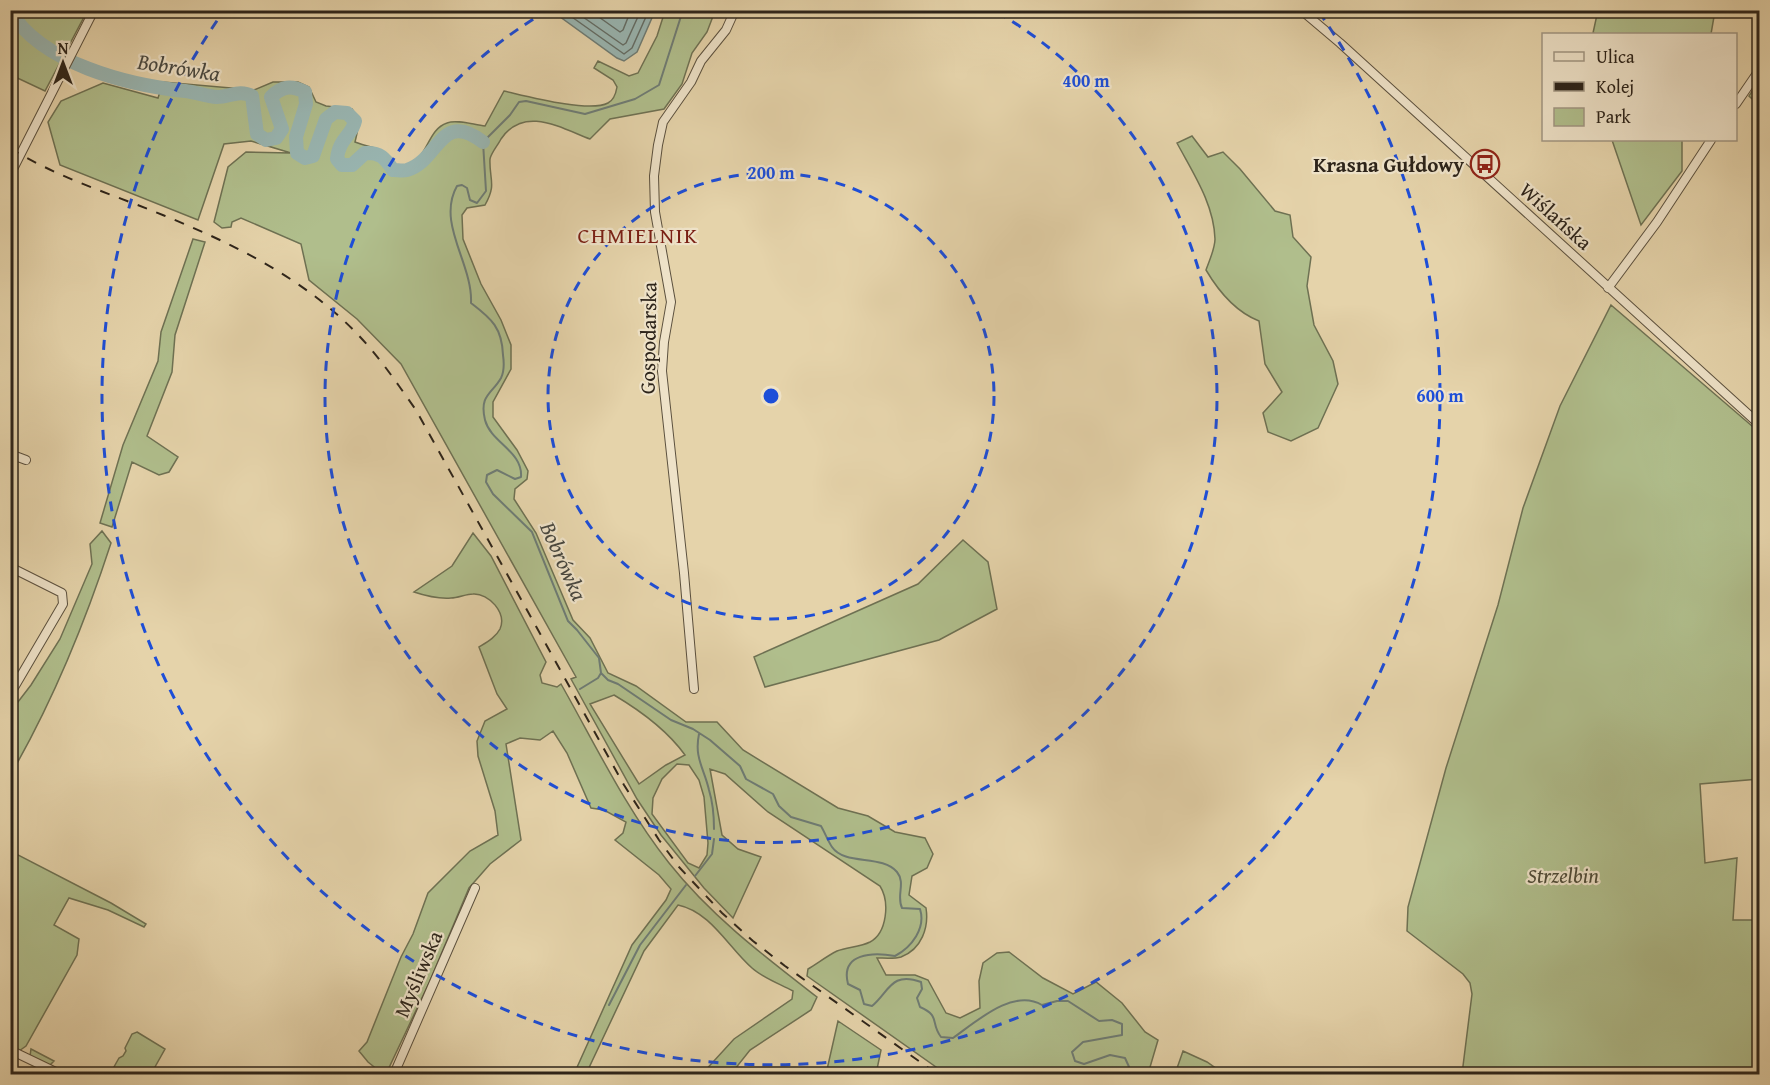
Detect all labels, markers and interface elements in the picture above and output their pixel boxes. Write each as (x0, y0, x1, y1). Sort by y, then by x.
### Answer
north arrow (33, 33, 93, 93)
legend (1542, 33, 1737, 141)
text: N (58, 36, 69, 60)
text: Ulica (1596, 43, 1635, 70)
water label: Bobrówka (134, 45, 223, 89)
text: 400 m (1062, 67, 1110, 94)
text: Kolej (1596, 73, 1634, 100)
text: Park (1596, 103, 1632, 130)
bus stop icon: Krasna Gułdowy (1469, 148, 1501, 180)
place label: Krasna Gułdowy (1313, 149, 1464, 180)
text: 200 m (747, 159, 795, 186)
street label: Wiślańska (1513, 175, 1599, 257)
district label: CHMIELNIK (578, 219, 698, 251)
street label: Gospodarska (632, 282, 664, 394)
text: 600 m (1416, 382, 1464, 409)
centre of rings (761, 386, 781, 406)
water label: Bobrówka (532, 516, 596, 605)
park label: Strzelbin (1527, 860, 1599, 891)
street label: Myśliwska (386, 926, 450, 1022)

